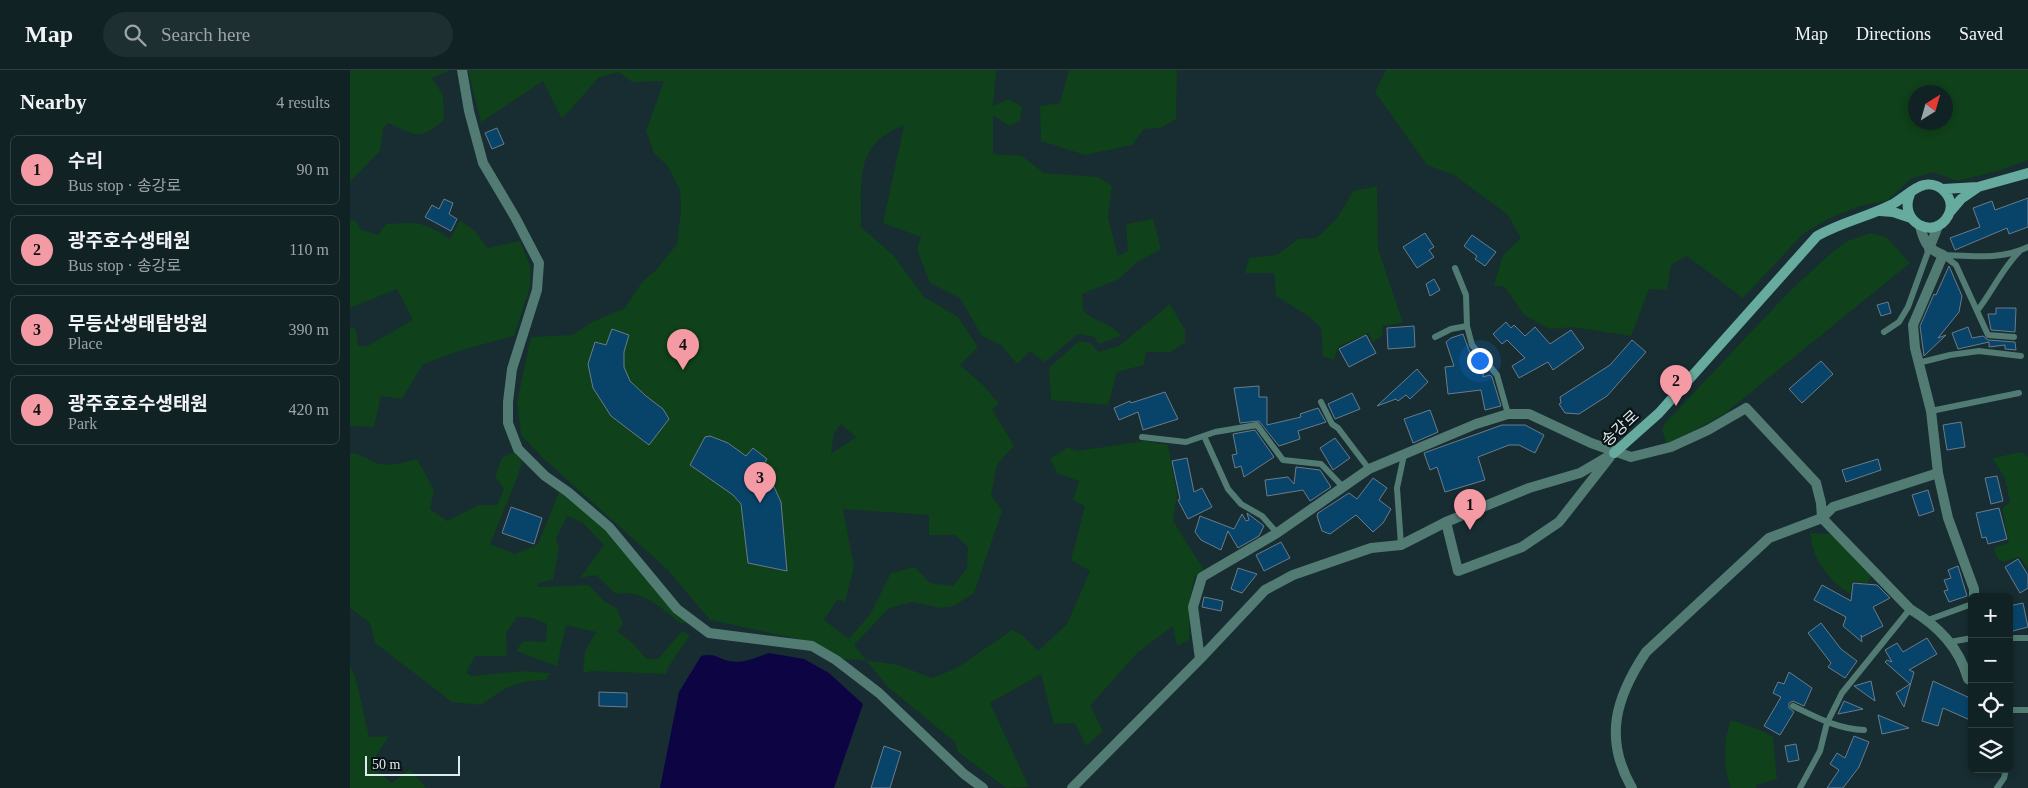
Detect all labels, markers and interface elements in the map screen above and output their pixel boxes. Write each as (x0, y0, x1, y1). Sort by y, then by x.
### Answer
search box (103, 12, 453, 57)
text: Map (25, 21, 73, 47)
icon: search (121, 21, 149, 49)
text: Search here (161, 24, 250, 45)
text: Map (1795, 24, 1828, 44)
text: Directions (1856, 24, 1931, 44)
text: Saved (1959, 24, 2003, 44)
north arrow (1908, 85, 1953, 130)
text: Nearby (20, 90, 87, 114)
text: 4 results (276, 94, 330, 111)
text: 수리 (68, 150, 103, 171)
text: 1 (33, 161, 41, 178)
text: 90 m (297, 161, 329, 178)
text: Bus stop · 송강로 (68, 177, 181, 194)
text: 광주호수생태원 (68, 230, 190, 251)
text: 2 (33, 241, 41, 258)
text: 110 m (289, 241, 329, 258)
text: Bus stop · 송강로 (68, 257, 181, 274)
text: 무등산생태탐방원 (68, 313, 208, 334)
text: 3 (33, 321, 41, 338)
text: 390 m (289, 321, 329, 338)
pin: 4 (667, 329, 699, 370)
text: Place (68, 335, 103, 352)
your location (1467, 348, 1493, 374)
pin: 2 (1660, 365, 1692, 406)
text: 광주호호수생태원 (68, 393, 208, 414)
text: 4 (33, 401, 41, 418)
text: 420 m (289, 401, 329, 418)
street label: 송강로 (1598, 407, 1642, 449)
text: Park (68, 415, 97, 432)
pin: 3 (744, 462, 776, 503)
pin: 1 (1454, 489, 1486, 530)
map controls (1968, 593, 2013, 773)
button: + (1968, 593, 2013, 638)
button: − (1968, 638, 2013, 683)
button: locate (1968, 683, 2013, 728)
button: layers (1968, 728, 2013, 773)
scale bar (365, 753, 460, 776)
text: 50 m (372, 757, 400, 772)

